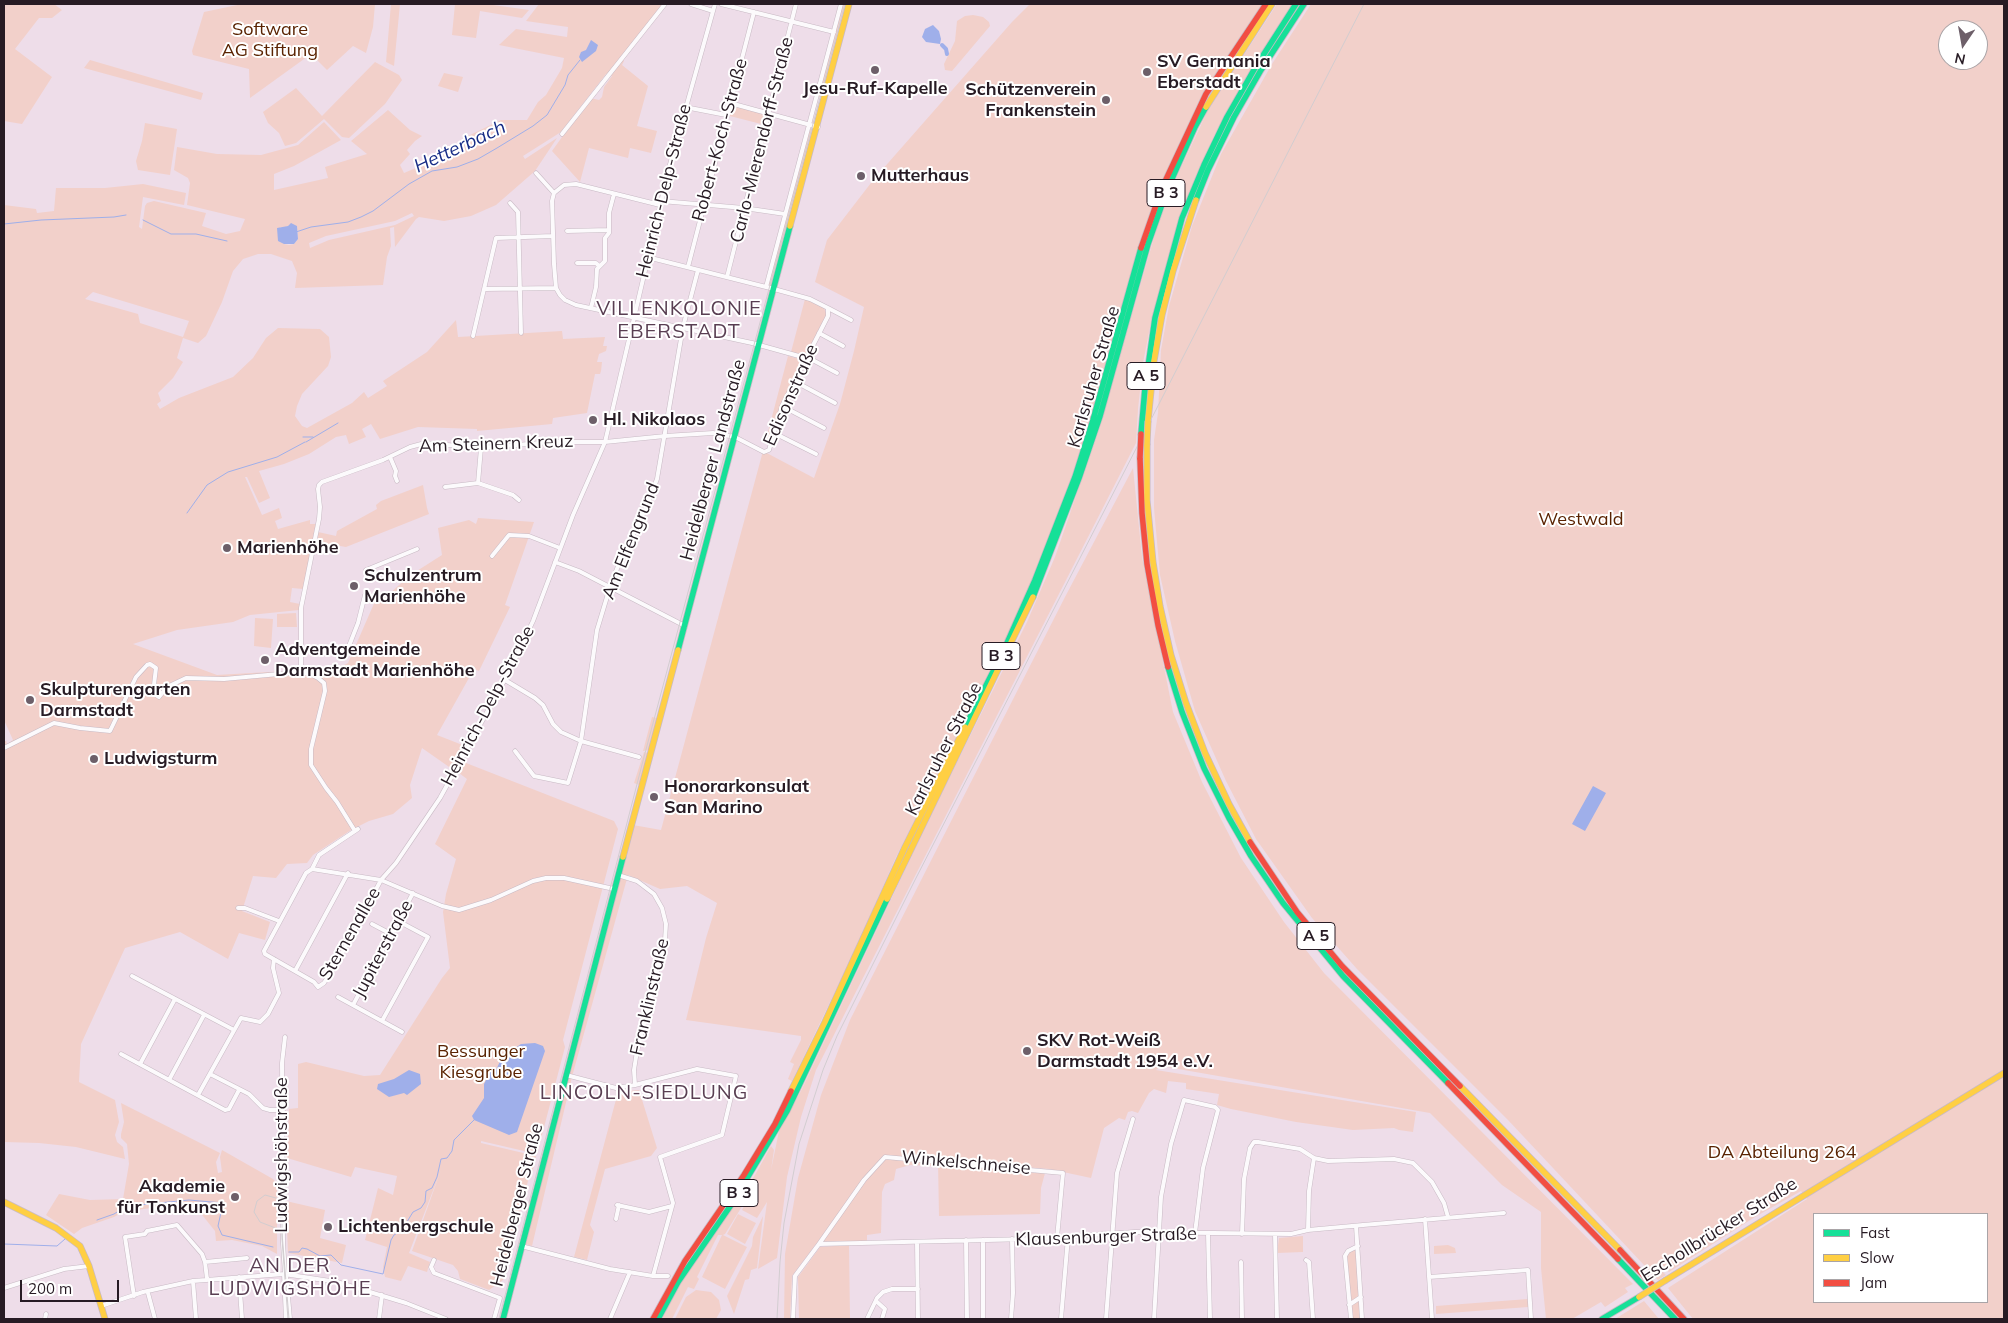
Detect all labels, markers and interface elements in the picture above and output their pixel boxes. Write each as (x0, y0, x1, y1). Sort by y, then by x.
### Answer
park label: Software AG Stiftung (222, 19, 318, 62)
north arrow (1938, 20, 1988, 70)
street label: Carlo-Mierendorff-Straße (726, 35, 798, 245)
text: N (1953, 49, 1967, 69)
place label: SV Germania Eberstadt (1157, 51, 1271, 94)
street label: Robert-Koch-Straße (688, 56, 752, 224)
marker: Jesu-Ruf-Kapelle (869, 64, 881, 76)
marker: SV Germania Eberstadt (1141, 66, 1153, 78)
place label: Jesu-Ruf-Kapelle (802, 78, 948, 100)
place label: Schützenverein Frankenstein (965, 79, 1096, 122)
marker: Schützenverein Frankenstein (1100, 94, 1112, 106)
street label: Heinrich-Delp-Straße (632, 102, 696, 280)
water label: Hetterbach (411, 116, 509, 178)
place label: Mutterhaus (871, 165, 969, 187)
marker: Mutterhaus (855, 170, 867, 182)
road number: B 3 (1147, 180, 1185, 207)
district label: VILLENKOLONIE EBERSTADT (595, 297, 763, 344)
street label: Karlsruher Straße (1063, 304, 1125, 450)
street label: Edisonstraße (759, 341, 823, 449)
street label: Heidelberger Landstraße (676, 357, 750, 563)
road number: A 5 (1127, 362, 1165, 390)
place label: Hl. Nikolaos (603, 409, 705, 431)
marker: Hl. Nikolaos (587, 414, 599, 426)
street label: Am Steinern Kreuz (418, 431, 574, 457)
street label: Am Elfengrund (598, 480, 664, 602)
park label: Westwald (1538, 509, 1624, 531)
place label: Marienhöhe (237, 537, 339, 559)
marker: Marienhöhe (221, 542, 233, 554)
place label: Schulzentrum Marienhöhe (364, 565, 482, 608)
marker: Schulzentrum Marienhöhe (348, 580, 360, 592)
street label: Heinrich-Delp-Straße (437, 622, 539, 790)
place label: Adventgemeinde Darmstadt Marienhöhe (275, 639, 474, 682)
road number: B 3 (982, 642, 1020, 669)
marker: Adventgemeinde Darmstadt Marienhöhe (259, 654, 271, 666)
place label: Skulpturengarten Darmstadt (40, 679, 191, 722)
street label: Karlsruher Straße (901, 679, 987, 819)
marker: Skulpturengarten Darmstadt (24, 694, 36, 706)
place label: Ludwigsturm (104, 748, 217, 770)
marker: Ludwigsturm (88, 753, 100, 765)
place label: Honorarkonsulat San Marino (664, 776, 809, 819)
marker: Honorarkonsulat San Marino (648, 791, 660, 803)
street label: Sternenallee (315, 884, 385, 984)
street label: Jupiterstraße (348, 897, 418, 1001)
road number: A 5 (1297, 922, 1335, 949)
street label: Franklinstraße (626, 936, 674, 1058)
place label: SKV Rot-Weiß Darmstadt 1954 e.V. (1037, 1030, 1213, 1072)
park label: Bessunger Kiesgrube (437, 1041, 525, 1084)
marker: SKV Rot-Weiß Darmstadt 1954 e.V. (1021, 1045, 1033, 1057)
street label: Ludwigshöhstraße (271, 1077, 293, 1233)
district label: LINCOLN-SIEDLUNG (538, 1081, 750, 1105)
street label: Heidelberger Straße (486, 1121, 548, 1289)
park label: DA Abteilung 264 (1708, 1142, 1856, 1164)
street label: Winkelschneise (900, 1147, 1032, 1179)
street label: Eschollbrücker Straße (1637, 1173, 1801, 1287)
place label: Akademie für Tonkunst (117, 1176, 225, 1218)
road number: B 3 (720, 1180, 758, 1206)
marker: Akademie für Tonkunst (229, 1191, 241, 1203)
legend (1813, 1213, 1988, 1303)
place label: Lichtenbergschule (338, 1216, 494, 1238)
marker: Lichtenbergschule (322, 1221, 334, 1233)
street label: Klausenburger Straße (1015, 1223, 1197, 1251)
text: Fast (1860, 1223, 1890, 1242)
text: Slow (1860, 1248, 1894, 1267)
district label: AN DER LUDWIGSHÖHE (207, 1254, 373, 1301)
scale bar (22, 1270, 121, 1302)
text: Jam (1860, 1273, 1887, 1292)
text: 200 m (28, 1279, 72, 1298)

